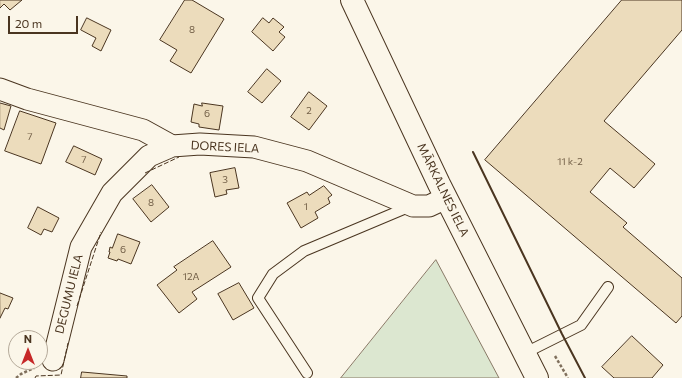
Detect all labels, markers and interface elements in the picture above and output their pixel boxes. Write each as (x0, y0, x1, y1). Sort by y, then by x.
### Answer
scale bar (10, 8, 80, 34)
text: 20 m (15, 16, 42, 30)
house number: 8 (189, 24, 195, 36)
house number: 2 (306, 105, 312, 117)
house number: 6 (204, 108, 210, 120)
house number: 7 (27, 131, 33, 143)
street label: DORES IELA (190, 138, 260, 156)
street label: MĀRKALNES IELA (414, 141, 472, 239)
house number: 7 (81, 154, 87, 166)
house number: 11 k-2 (557, 156, 583, 168)
house number: 3 (222, 174, 228, 186)
house number: 8 (148, 197, 154, 209)
house number: 1 (304, 201, 308, 213)
house number: 6 (120, 244, 126, 256)
street label: DEGUMU IELA (52, 253, 86, 335)
house number: 12A (183, 271, 199, 283)
north arrow (8, 330, 48, 370)
text: N (24, 332, 32, 345)

